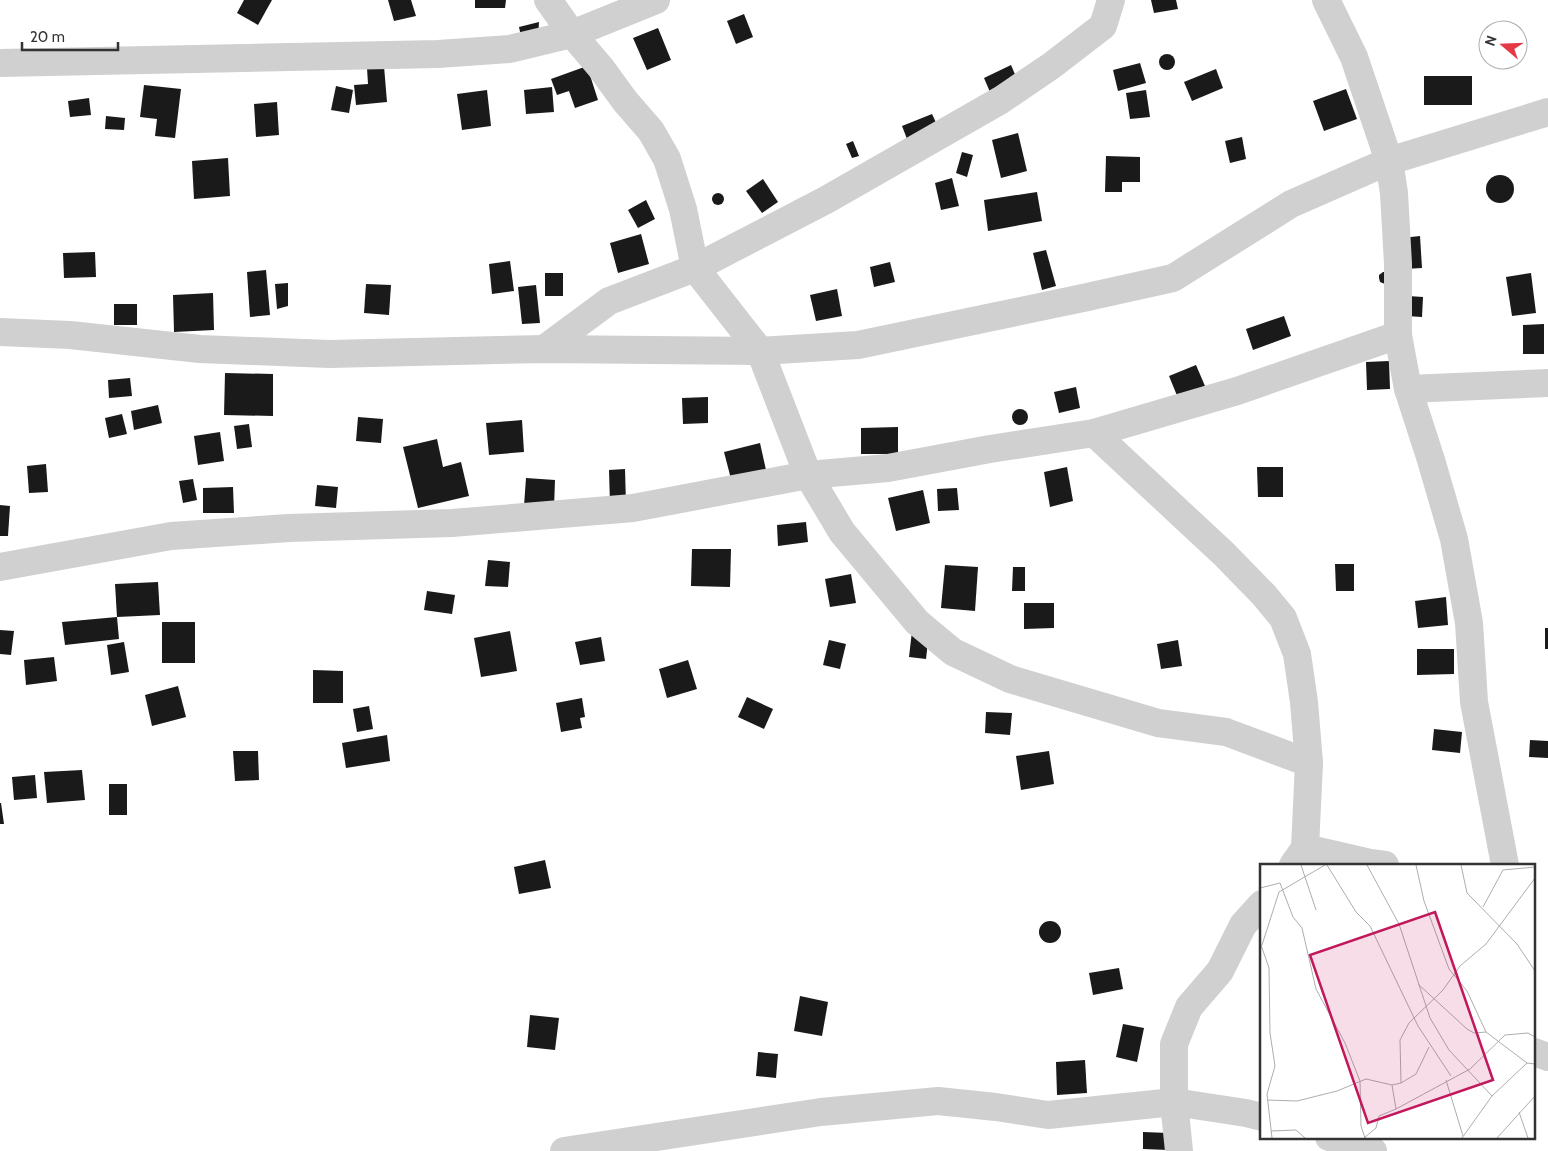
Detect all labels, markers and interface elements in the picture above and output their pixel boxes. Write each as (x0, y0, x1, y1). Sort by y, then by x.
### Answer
scale bar (22, 20, 119, 52)
north arrow (1478, 20, 1528, 70)
text: 20 m (30, 28, 65, 46)
text: N (1481, 33, 1501, 48)
inset map (1260, 864, 1536, 1138)

